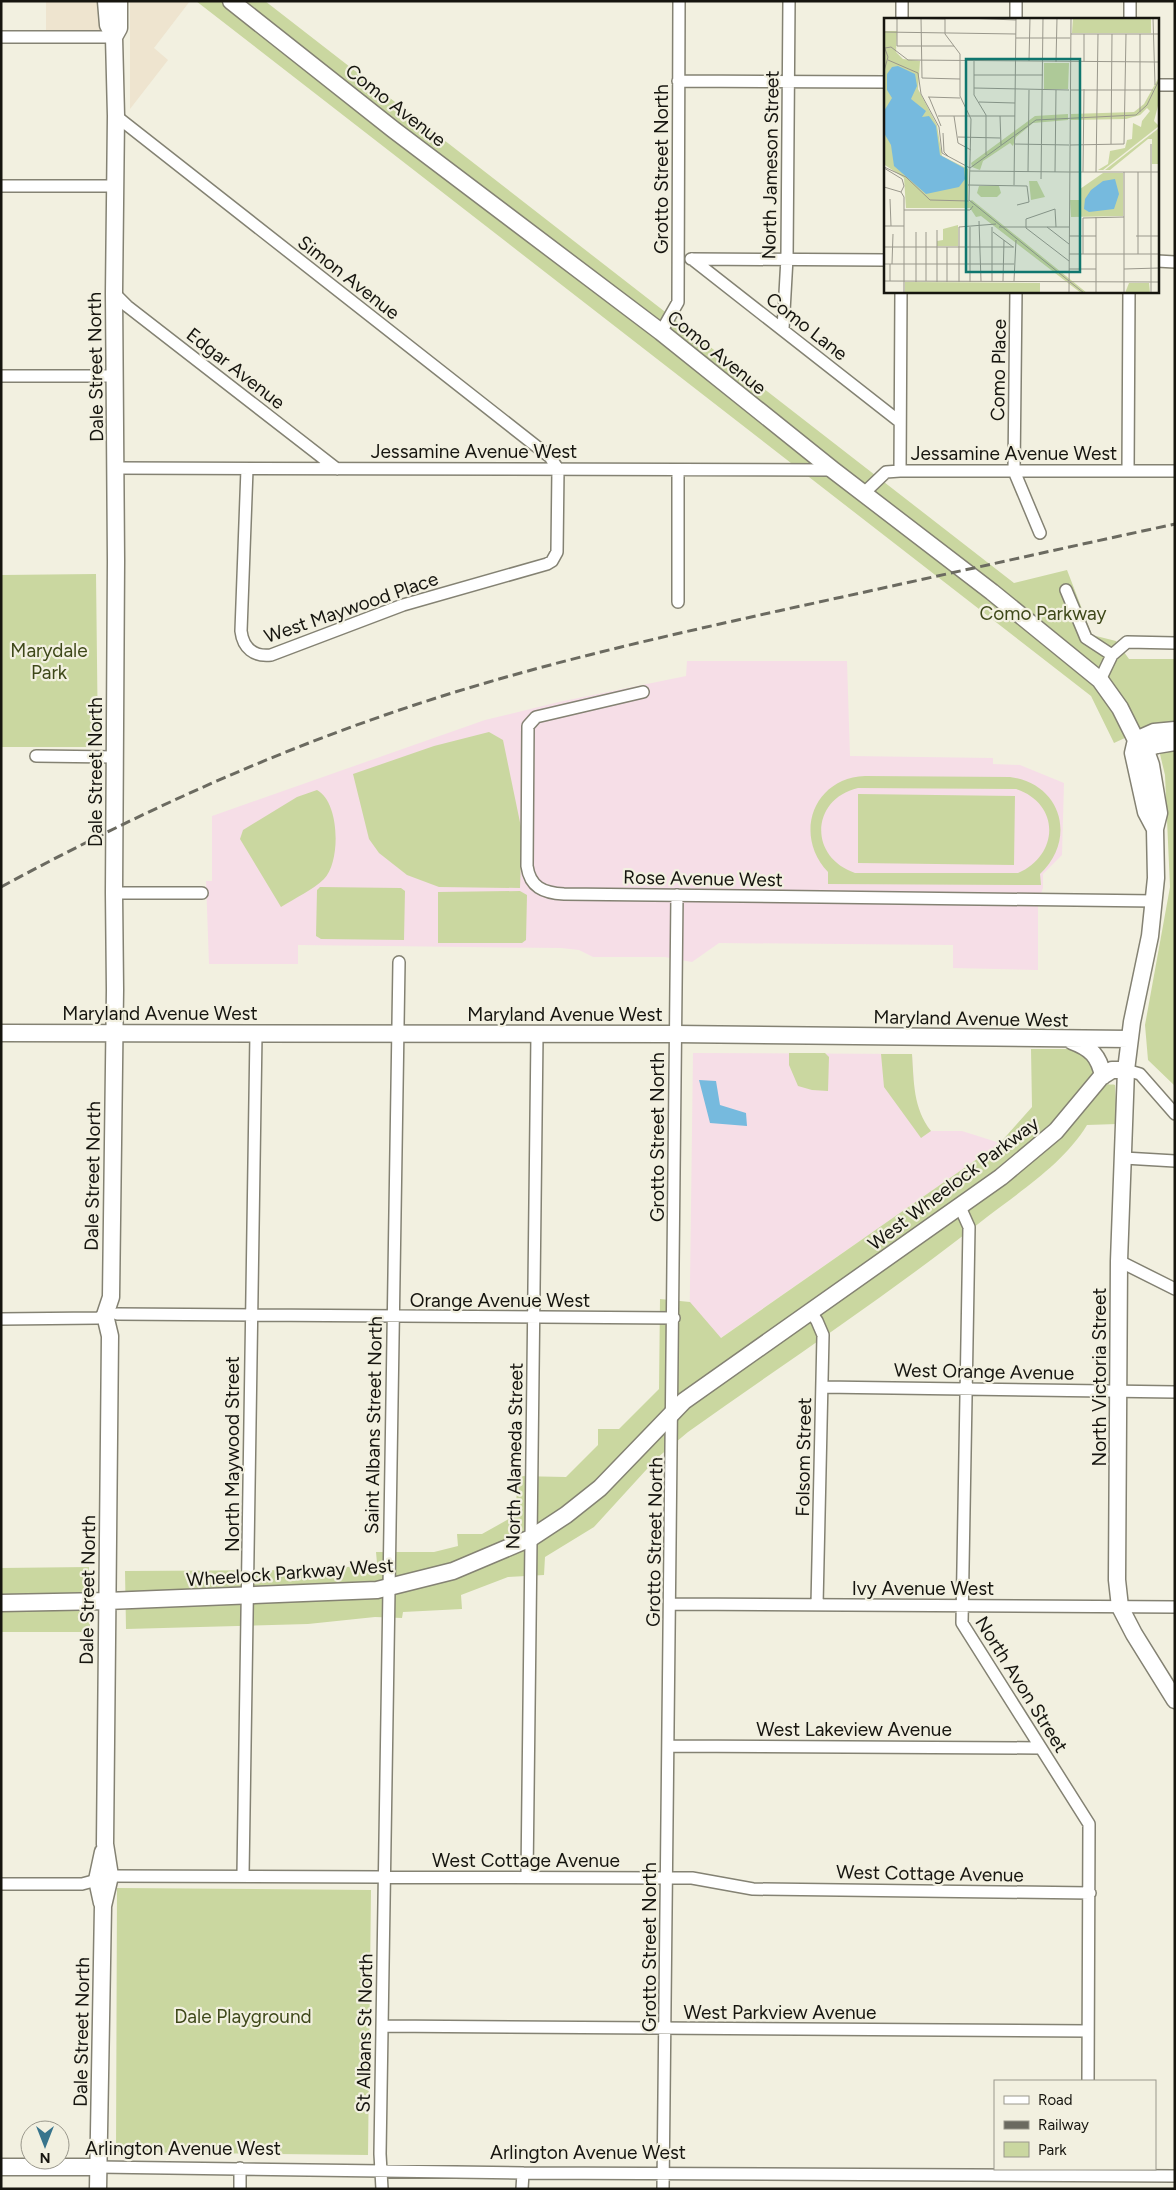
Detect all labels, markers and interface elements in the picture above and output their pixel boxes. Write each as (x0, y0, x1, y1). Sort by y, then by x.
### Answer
inset map (884, 18, 1158, 292)
street label: Como Avenue (341, 59, 450, 152)
street label: North Jameson Street (757, 70, 784, 260)
street label: Grotto Street North (650, 84, 673, 254)
street label: Simon Avenue (293, 231, 404, 324)
street label: Como Lane (761, 287, 852, 365)
street label: Dale Street North (83, 292, 108, 442)
street label: Como Avenue (662, 305, 771, 399)
street label: Como Place (986, 319, 1011, 421)
street label: Edgar Avenue (182, 323, 289, 414)
street label: Jessamine Avenue West (371, 440, 577, 463)
street label: Jessamine Avenue West (911, 442, 1117, 465)
street label: West Maywood Place (261, 567, 441, 648)
park label: Como Parkway (980, 602, 1106, 625)
park label: Marydale Park (10, 639, 88, 684)
street label: Dale Street North (84, 697, 107, 847)
street label: Rose Avenue West (623, 866, 783, 891)
street label: Maryland Avenue West (62, 1002, 258, 1025)
street label: Maryland Avenue West (467, 1003, 663, 1026)
street label: Maryland Avenue West (873, 1005, 1069, 1032)
street label: Grotto Street North (646, 1052, 669, 1222)
street label: Dale Street North (80, 1101, 105, 1251)
street label: West Wheelock Parkway (863, 1112, 1043, 1255)
street label: North Victoria Street (1088, 1287, 1111, 1467)
street label: Orange Avenue West (410, 1289, 590, 1312)
street label: Saint Albans Street North (360, 1316, 387, 1534)
street label: North Maywood Street (221, 1356, 244, 1552)
street label: West Orange Avenue (894, 1358, 1074, 1385)
street label: North Alameda Street (501, 1363, 528, 1550)
street label: Folsom Street (791, 1397, 816, 1517)
street label: Grotto Street North (642, 1457, 667, 1627)
street label: Dale Street North (75, 1515, 100, 1665)
street label: Wheelock Parkway West (186, 1554, 395, 1591)
street label: Ivy Avenue West (852, 1577, 994, 1600)
street label: North Avon Street (970, 1612, 1073, 1757)
street label: West Lakeview Avenue (756, 1718, 952, 1741)
street label: West Cottage Avenue (432, 1849, 620, 1872)
street label: West Cottage Avenue (836, 1860, 1024, 1887)
street label: Grotto Street North (638, 1862, 661, 2032)
street label: St Albans St North (352, 1953, 377, 2113)
street label: Dale Street North (69, 1957, 94, 2107)
street label: West Parkview Avenue (684, 2001, 876, 2024)
park label: Dale Playground (174, 2005, 312, 2028)
legend (994, 2080, 1156, 2170)
text: Road (1038, 2091, 1073, 2109)
text: Railway (1038, 2116, 1089, 2134)
north arrow (20, 2120, 70, 2170)
street label: Arlington Avenue West (85, 2137, 281, 2160)
street label: Arlington Avenue West (490, 2141, 686, 2164)
text: Park (1038, 2141, 1067, 2159)
text: N (40, 2149, 50, 2166)

